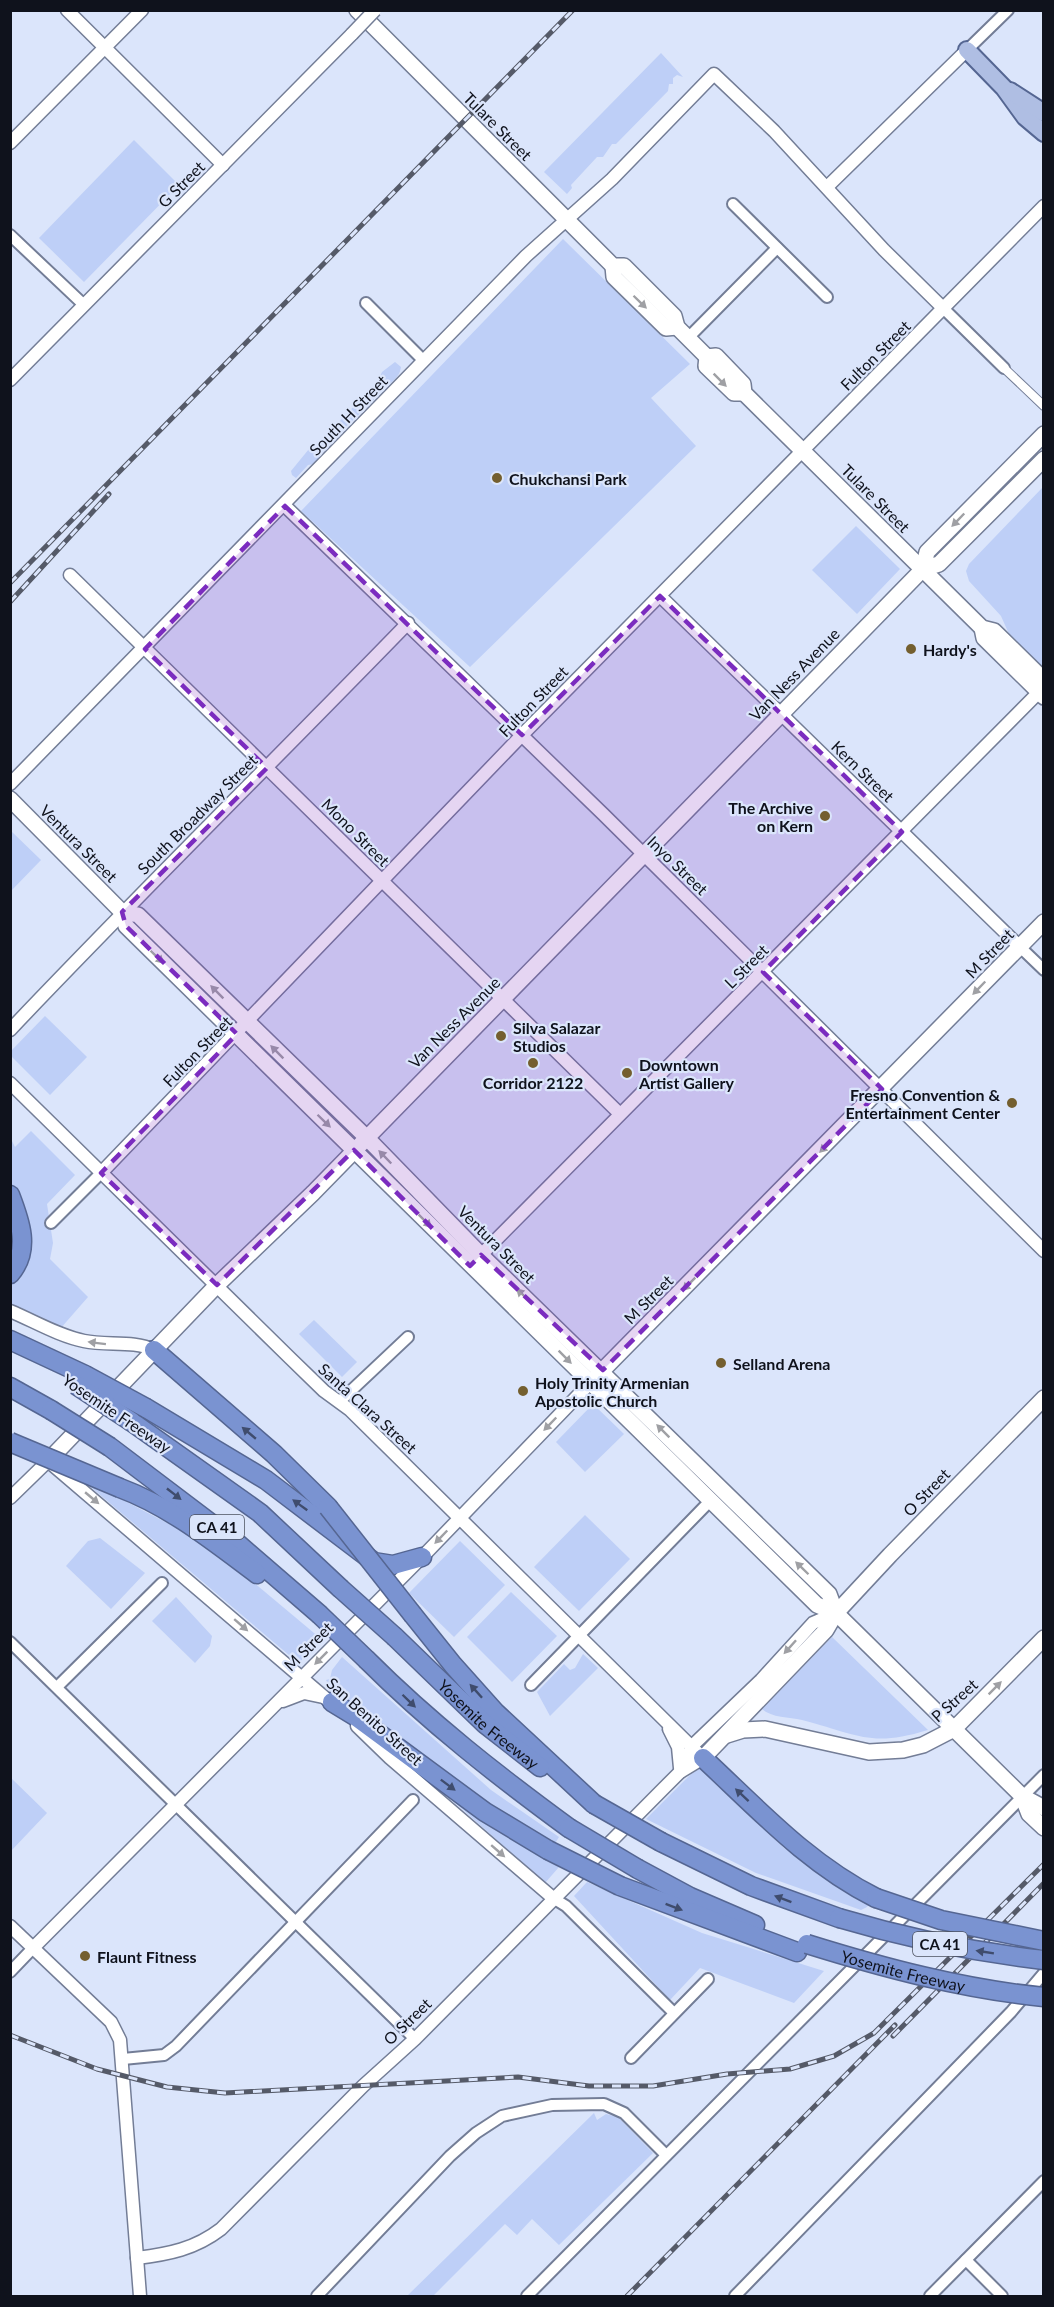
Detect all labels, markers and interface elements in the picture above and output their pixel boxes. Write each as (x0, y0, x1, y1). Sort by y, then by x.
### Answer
street label: Tulare Street (460, 88, 536, 164)
street label: G Street (154, 157, 208, 211)
one-way arrow (632, 295, 646, 309)
street label: Fulton Street (836, 316, 914, 394)
street label: South H Street (305, 371, 391, 459)
one-way arrow (713, 372, 727, 386)
street label: Tulare Street (838, 460, 914, 536)
place label: Chukchansi Park (509, 469, 627, 488)
marker: Chukchansi Park (490, 471, 504, 485)
one-way arrow (951, 512, 965, 527)
street label: Van Ness Avenue (745, 624, 843, 724)
place label: Hardy's (923, 640, 977, 659)
marker: Hardy's (904, 642, 918, 656)
street label: Fulton Street (495, 661, 572, 740)
street label: Kern Street (828, 737, 898, 806)
street label: South Broadway Street (133, 750, 261, 878)
street label: Mono Street (318, 794, 394, 870)
place label: The Archive on Kern (728, 798, 813, 835)
street label: Ventura Street (36, 800, 122, 886)
marker: The Archive on Kern (818, 809, 832, 823)
street label: Inyo Street (644, 832, 712, 899)
street label: M Street (961, 924, 1017, 982)
street label: L Street (720, 940, 772, 992)
one-way arrow (150, 950, 165, 964)
street label: Van Ness Avenue (404, 972, 504, 1072)
one-way arrow (972, 981, 986, 995)
one-way arrow (211, 986, 225, 1000)
street label: Fulton Street (159, 1011, 236, 1090)
place label: Silva Salazar Studios (513, 1018, 600, 1055)
marker: Silva Salazar Studios (494, 1029, 508, 1043)
one-way arrow (270, 1045, 284, 1059)
place label: Downtown Artist Gallery (638, 1055, 734, 1092)
marker: Corridor 2122 (526, 1056, 540, 1070)
marker: Downtown Artist Gallery (620, 1066, 634, 1080)
place label: Corridor 2122 (483, 1073, 583, 1092)
place label: Fresno Convention & Entertainment Center (846, 1085, 1000, 1122)
marker: Fresno Convention & Entertainment Center (1005, 1096, 1019, 1110)
one-way arrow (316, 1114, 330, 1128)
one-way arrow (819, 1138, 833, 1153)
one-way arrow (378, 1150, 392, 1165)
street label: Ventura Street (454, 1201, 540, 1287)
one-way arrow (417, 1214, 432, 1228)
street label: M Street (620, 1271, 676, 1327)
one-way arrow (682, 1277, 696, 1291)
one-way arrow (516, 1289, 531, 1302)
one-way arrow (87, 1338, 106, 1347)
one-way arrow (557, 1350, 571, 1364)
place label: Selland Arena (733, 1354, 830, 1373)
marker: Selland Arena (714, 1356, 728, 1370)
street label: Santa Clara Street (315, 1359, 421, 1457)
street label: Yosemite Freeway (59, 1370, 176, 1457)
place label: Holy Trinity Armenian Apostolic Church (534, 1373, 689, 1410)
marker: Holy Trinity Armenian Apostolic Church (516, 1384, 530, 1398)
one-way arrow (543, 1417, 557, 1431)
one-way arrow (655, 1424, 670, 1438)
one-way arrow (241, 1426, 257, 1439)
street label: O Street (899, 1464, 954, 1520)
one-way arrow (166, 1488, 182, 1500)
one-way arrow (84, 1492, 100, 1505)
one-way arrow (293, 1499, 309, 1511)
road number: CA 41 (190, 1515, 244, 1539)
one-way arrow (435, 1530, 449, 1544)
one-way arrow (795, 1561, 809, 1575)
one-way arrow (233, 1618, 248, 1631)
street label: M Street (280, 1618, 336, 1674)
one-way arrow (783, 1640, 797, 1655)
one-way arrow (315, 1651, 329, 1665)
street label: San Benito Street (323, 1673, 427, 1769)
street label: P Street (927, 1674, 981, 1726)
street label: Yosemite Freeway (435, 1675, 544, 1773)
one-way arrow (987, 1681, 1001, 1695)
one-way arrow (470, 1684, 483, 1699)
one-way arrow (401, 1694, 416, 1708)
one-way arrow (439, 1779, 455, 1791)
one-way arrow (735, 1788, 749, 1802)
one-way arrow (490, 1844, 505, 1857)
one-way arrow (774, 1893, 792, 1903)
one-way arrow (665, 1903, 683, 1913)
road number: CA 41 (913, 1932, 967, 1956)
street label: Yosemite Freeway (839, 1945, 968, 1995)
place label: Flaunt Fitness (97, 1947, 197, 1966)
one-way arrow (976, 1948, 995, 1957)
marker: Flaunt Fitness (78, 1949, 92, 1963)
street label: O Street (379, 1993, 435, 2048)

